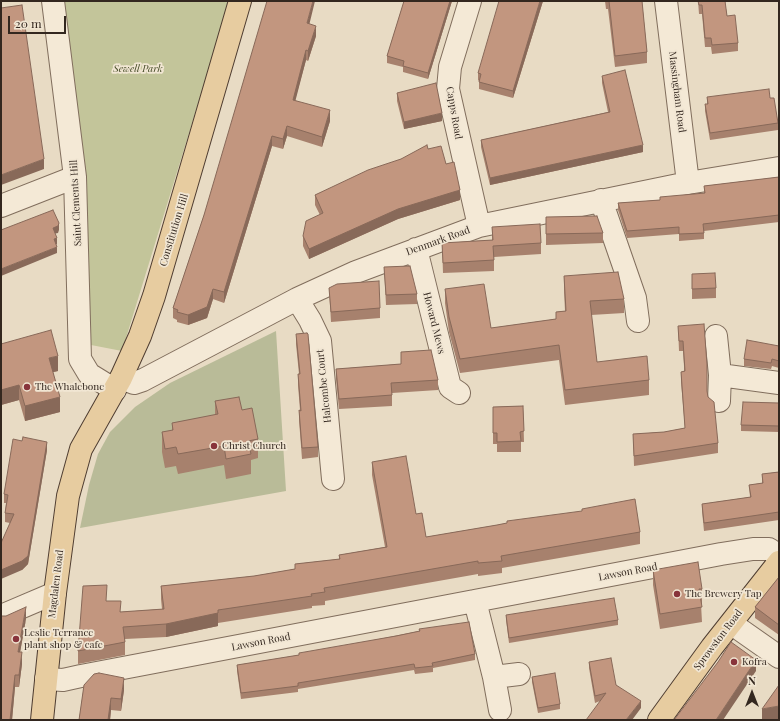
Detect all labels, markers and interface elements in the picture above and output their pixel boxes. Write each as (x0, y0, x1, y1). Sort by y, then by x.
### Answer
scale bar (10, 8, 68, 34)
text: 20 m (15, 15, 42, 31)
street label: Massingham Road (666, 51, 688, 133)
park label: Sewell Park (113, 63, 163, 75)
street label: Capps Road (443, 86, 465, 140)
street label: Saint Clements Hill (68, 159, 84, 247)
street label: Constitution Hill (157, 192, 191, 268)
street label: Denmark Road (404, 224, 472, 258)
street label: Howard Mews (420, 291, 448, 355)
street label: Halcombe Court (314, 349, 334, 423)
place label: The Whalebone (35, 381, 104, 393)
marker: The Whalebone (22, 382, 32, 392)
place label: Christ Church (222, 440, 286, 452)
marker: Christ Church (209, 441, 219, 451)
street label: Magdalen Road (46, 549, 66, 619)
street label: Lawson Road (598, 560, 658, 584)
place label: The Brewery Tap (685, 588, 762, 600)
marker: The Brewery Tap (672, 589, 682, 599)
street label: Sprowston Road (691, 607, 745, 673)
place label: Leslie Terrance plant shop & cafe (24, 627, 103, 650)
street label: Lawson Road (231, 630, 291, 654)
marker: Leslie Terrance plant shop & cafe (11, 634, 21, 644)
place label: Kofra (742, 656, 767, 668)
marker: Kofra (729, 657, 739, 667)
north arrow (732, 673, 772, 713)
text: N (748, 673, 756, 688)

